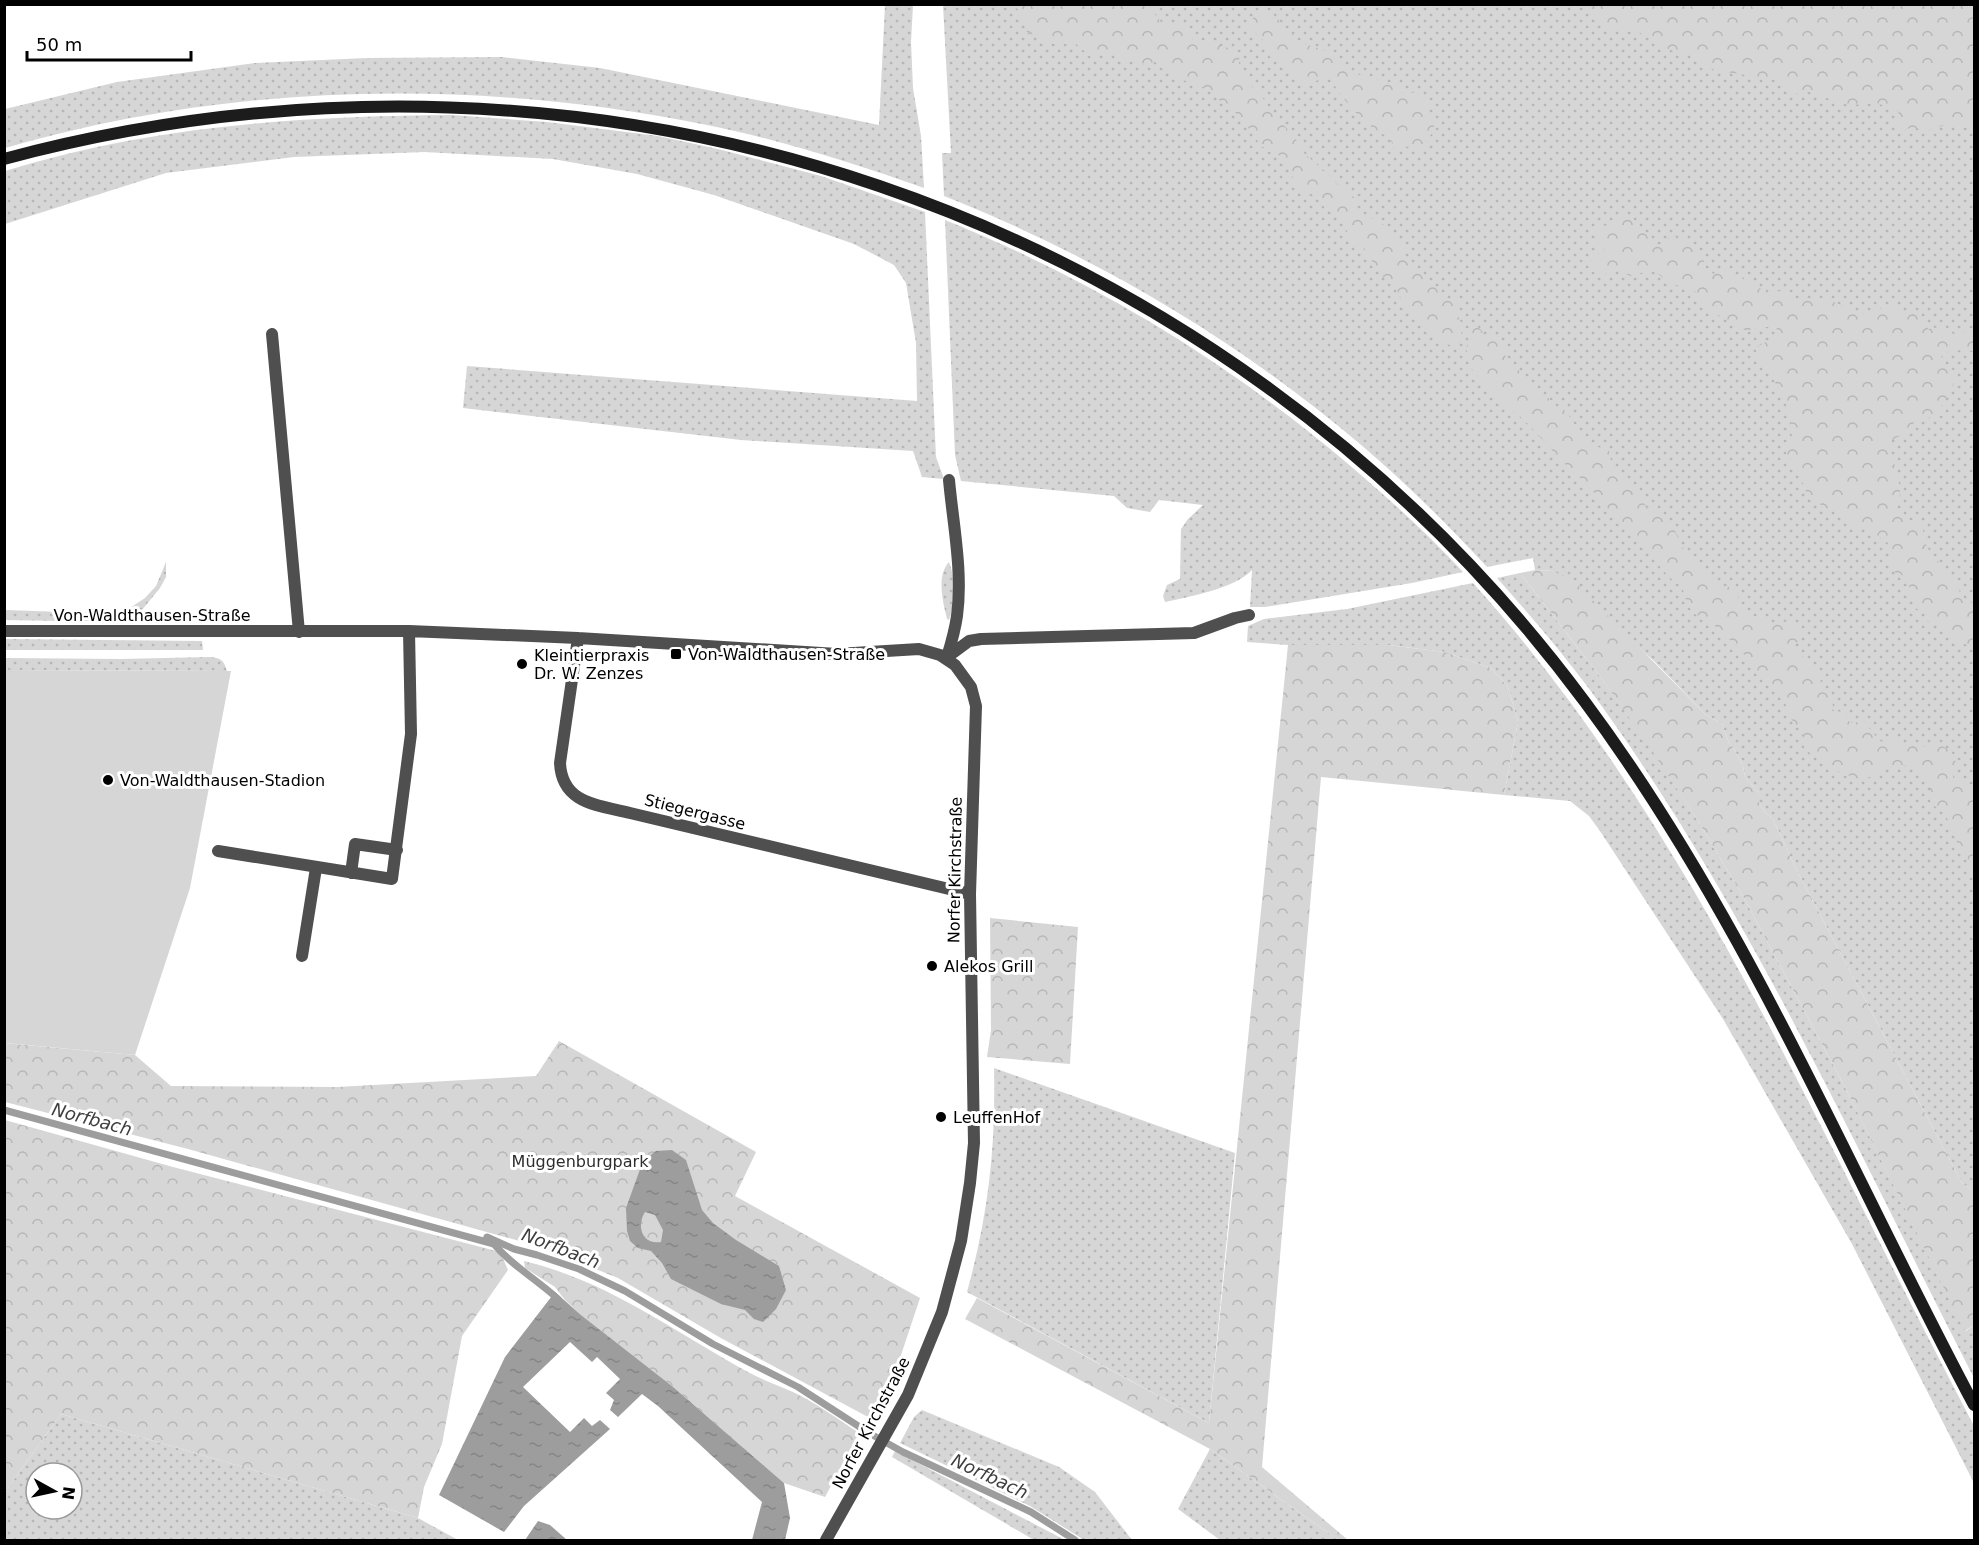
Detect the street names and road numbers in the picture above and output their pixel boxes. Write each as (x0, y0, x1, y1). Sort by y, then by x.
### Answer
street label: Von-Waldthausen-Straße (53, 606, 251, 625)
street label: Stiegergasse (642, 790, 748, 834)
street label: Norfer Kirchstraße (944, 797, 966, 943)
street label: Norfer Kirchstraße (828, 1354, 914, 1492)

